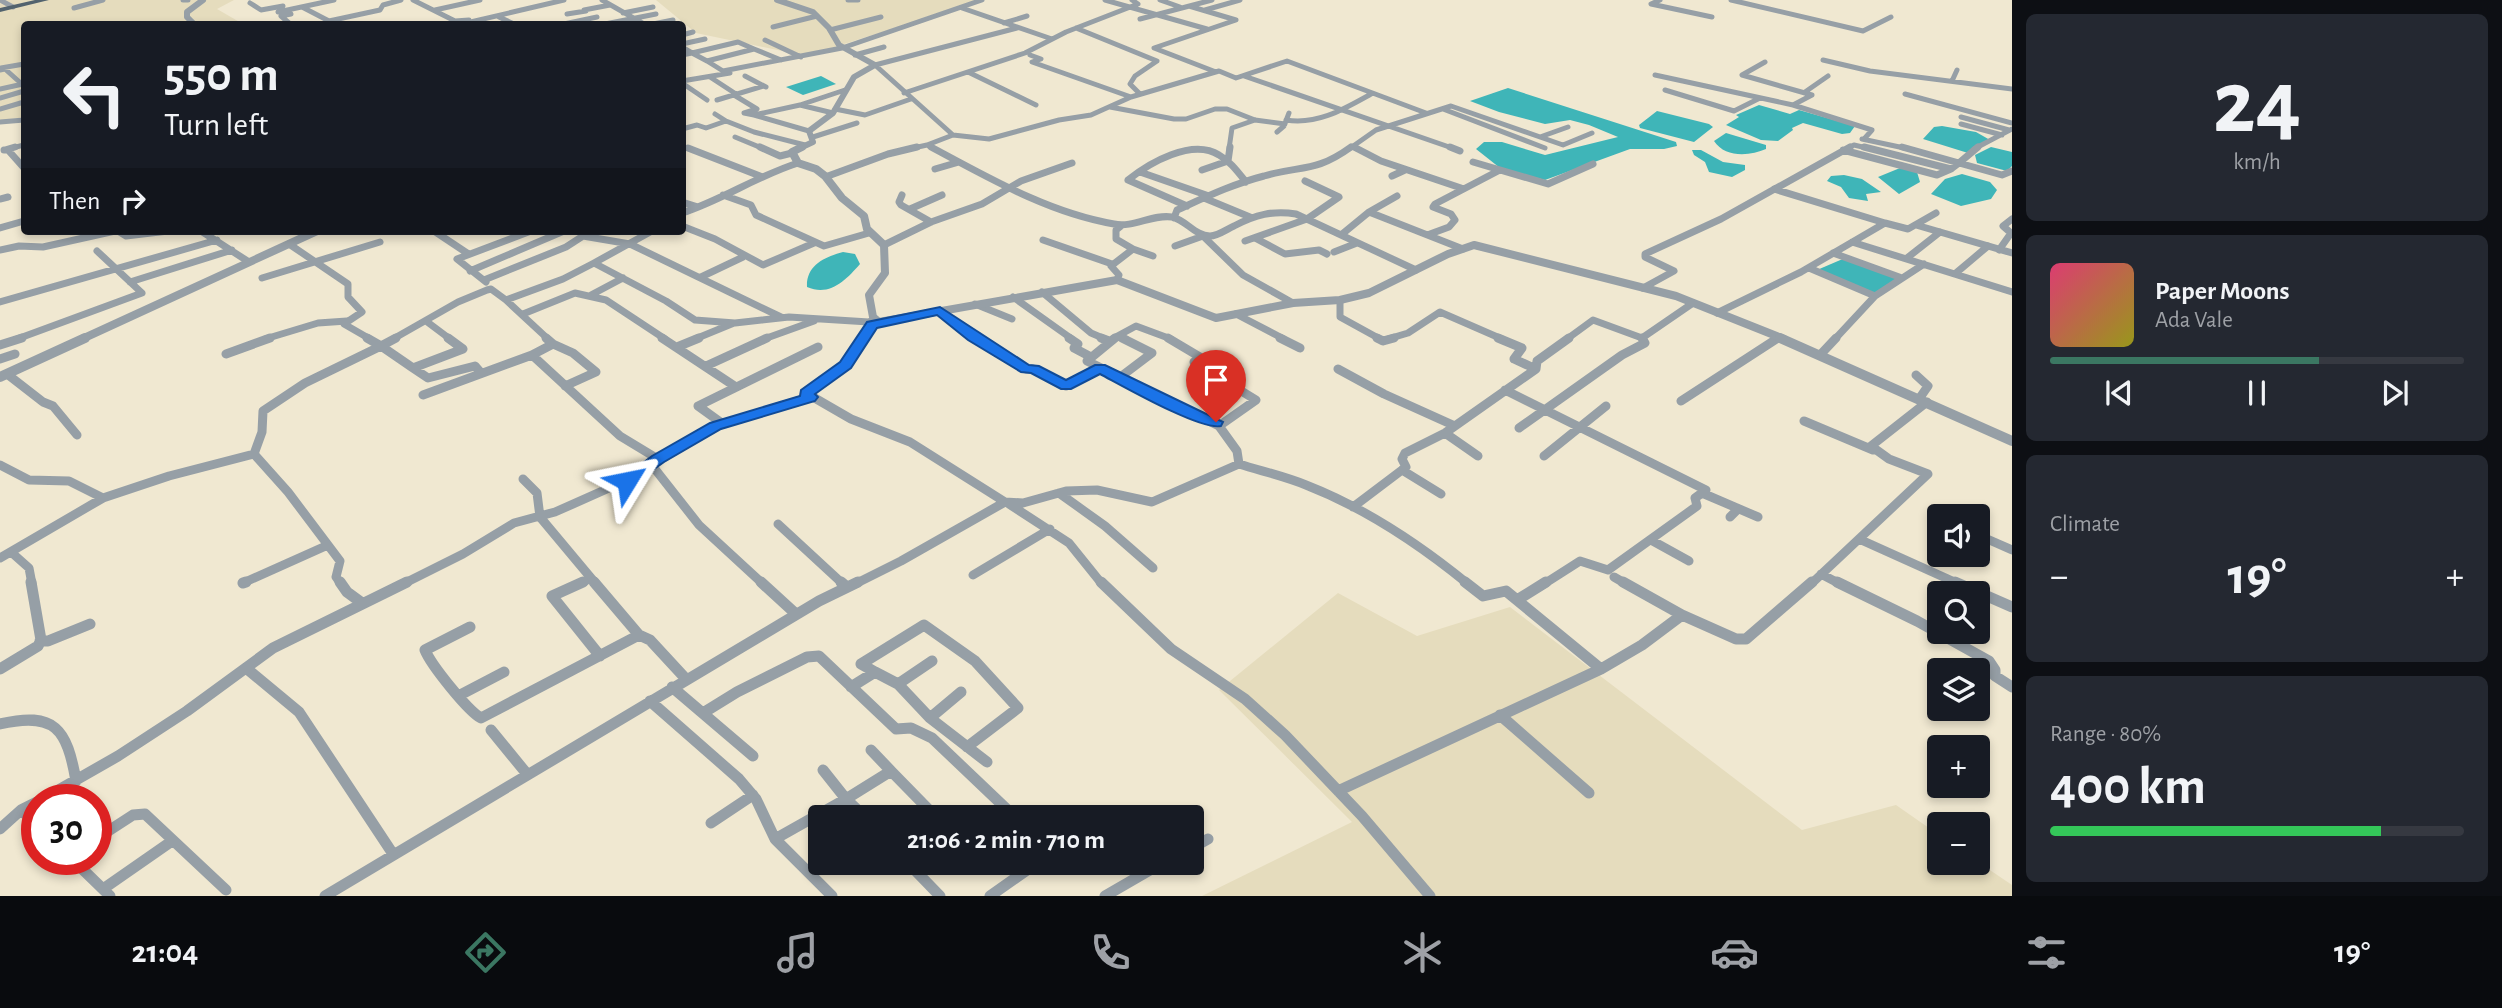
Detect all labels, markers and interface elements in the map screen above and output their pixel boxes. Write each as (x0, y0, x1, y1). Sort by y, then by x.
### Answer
icon: left (49, 49, 140, 140)
text: 550 m (164, 51, 279, 100)
text: 24 (2213, 58, 2301, 149)
text: Turn left (164, 109, 268, 141)
text: km/h (2233, 151, 2281, 174)
icon: right (114, 182, 152, 220)
text: Then (49, 188, 100, 214)
text: Paper Moons (2155, 278, 2290, 304)
text: Ada Vale (2155, 309, 2233, 332)
pin (1186, 350, 1246, 422)
icon: arrive (1197, 361, 1235, 399)
icon: previous (2100, 374, 2138, 412)
icon: pause (2238, 374, 2276, 412)
icon: next (2376, 374, 2414, 412)
position arrow (590, 444, 664, 518)
map controls (1927, 504, 1990, 875)
button: sound (1927, 504, 1990, 567)
text: Climate (2050, 513, 2120, 536)
text: 19° (2227, 551, 2287, 603)
text: − (2050, 558, 2068, 596)
text: + (2446, 558, 2464, 596)
button: search (1927, 581, 1990, 644)
button: layers (1927, 658, 1990, 721)
text: Range · 80% (2050, 723, 2161, 746)
button: + (1927, 735, 1990, 798)
text: 400 km (2050, 761, 2206, 813)
speed limit sign: 30 (21, 784, 112, 875)
button: − (1927, 812, 1990, 875)
text: 21:06 · 2 min · 710 m (907, 827, 1105, 853)
icon: directions (461, 928, 510, 977)
icon: music (773, 928, 822, 977)
icon: phone (1086, 928, 1135, 977)
icon: climate (1398, 928, 1447, 977)
icon: car (1710, 928, 1759, 977)
icon: filters (2022, 928, 2071, 977)
text: 21:04 (132, 936, 198, 968)
text: 19° (2334, 936, 2370, 968)

